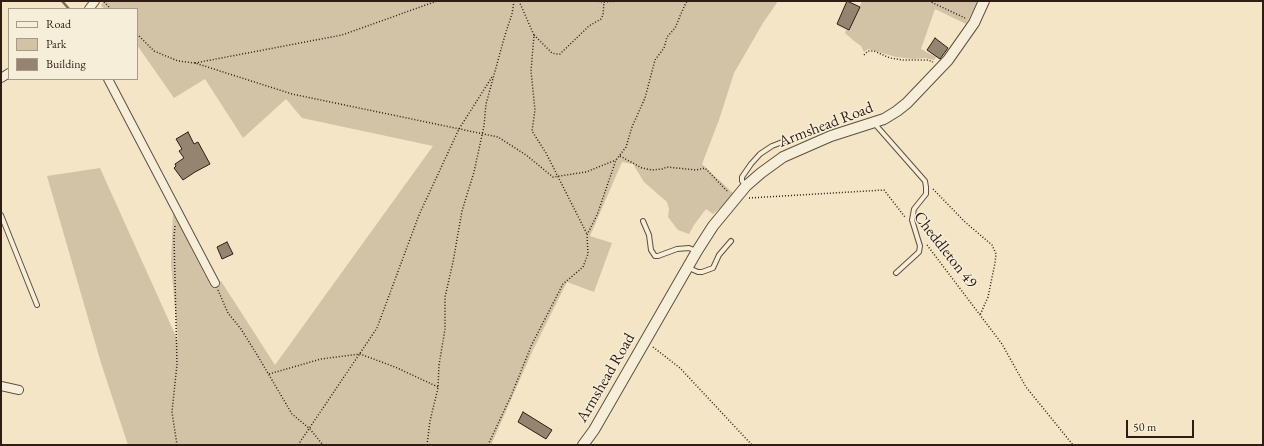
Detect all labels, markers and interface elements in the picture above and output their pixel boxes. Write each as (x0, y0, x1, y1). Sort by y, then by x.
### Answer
legend (8, 8, 138, 80)
text: Road (46, 16, 71, 32)
text: Park (46, 36, 66, 52)
text: Building (46, 56, 86, 72)
street label: Armshead Road (776, 98, 876, 152)
street label: Cheddleton 49 (909, 208, 981, 292)
street label: Armshead Road (573, 330, 639, 426)
scale bar (1128, 412, 1196, 438)
text: 50 m (1133, 419, 1156, 435)

